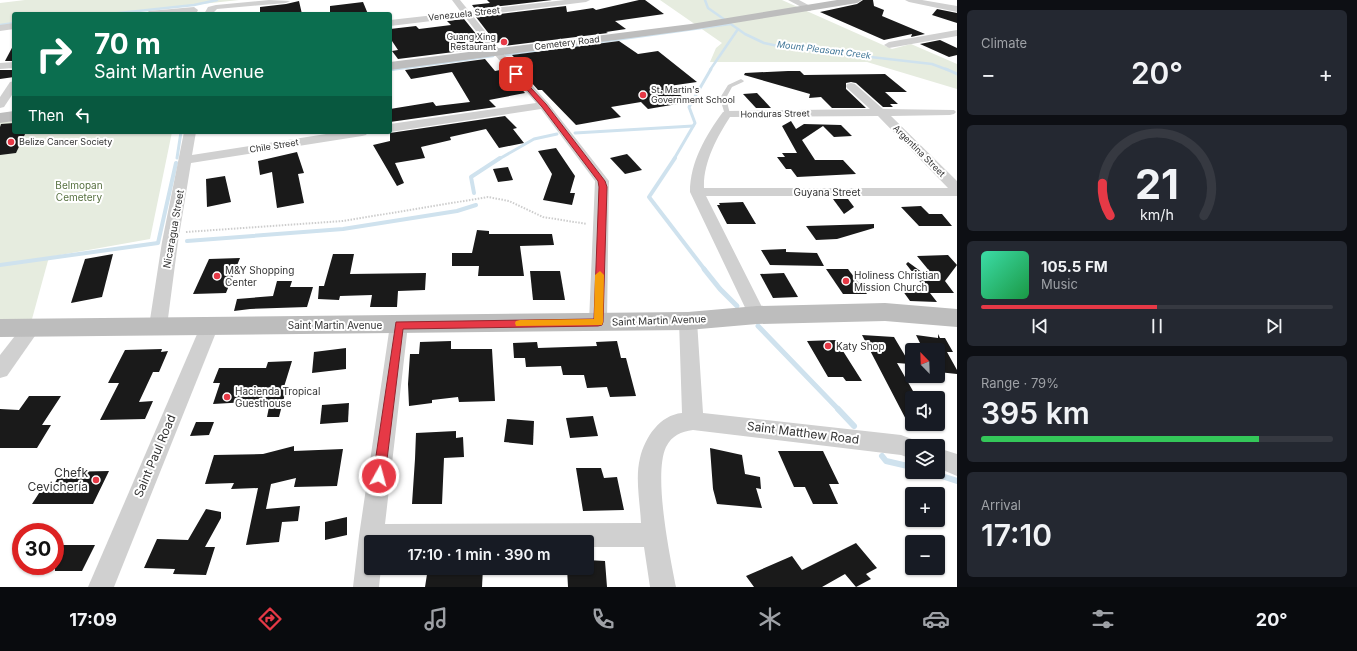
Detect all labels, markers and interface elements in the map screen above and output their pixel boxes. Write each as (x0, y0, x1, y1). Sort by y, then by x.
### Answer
street label: Venezuela Street (428, 4, 500, 23)
text: 70 m (94, 27, 161, 61)
icon: right (28, 28, 80, 80)
place label: Guang Xing Restaurant (446, 31, 496, 52)
street label: Cemetery Road (534, 33, 600, 52)
text: Climate (981, 35, 1027, 51)
marker: Guang Xing Restaurant (499, 37, 509, 47)
water label: Mount Pleasant Creek (776, 38, 873, 61)
text: 20° (1131, 55, 1183, 91)
pin (499, 57, 533, 91)
text: Saint Martin Avenue (94, 61, 264, 82)
text: − (981, 61, 996, 87)
text: + (1318, 61, 1333, 87)
icon: arrive (505, 63, 527, 85)
place label: St. Martin's Government School (651, 84, 735, 105)
marker: St. Martin's Government School (638, 90, 648, 100)
icon: left (72, 104, 94, 126)
text: Then (28, 106, 64, 125)
street label: Honduras Street (740, 107, 810, 120)
street label: Argentina Street (891, 122, 948, 179)
place label: Belize Cancer Society (19, 136, 112, 147)
street label: Chile Street (249, 136, 299, 155)
marker: Belize Cancer Society (6, 137, 16, 147)
text: 21 (1135, 159, 1179, 209)
park label: Belmopan Cemetery (55, 179, 103, 203)
street label: Guyana Street (793, 186, 861, 198)
street label: Nicaragua Street (160, 188, 186, 269)
text: km/h (1140, 206, 1174, 223)
text: 105.5 FM (1041, 257, 1108, 276)
place label: M&Y Shopping Center (225, 264, 294, 288)
place label: Holiness Christian Mission Church (854, 269, 940, 293)
marker: M&Y Shopping Center (212, 271, 222, 281)
marker: Holiness Christian Mission Church (841, 276, 851, 286)
text: Music (1041, 276, 1078, 292)
street label: Saint Martin Avenue (612, 312, 707, 328)
icon: previous (1029, 315, 1051, 337)
icon: pause (1146, 315, 1168, 337)
icon: next (1263, 315, 1285, 337)
street label: Saint Martin Avenue (288, 319, 382, 331)
place label: Katy Shop (836, 340, 885, 352)
marker: Katy Shop (823, 341, 833, 351)
north arrow (905, 343, 945, 383)
map controls (905, 343, 945, 575)
text: Range · 79% (981, 375, 1059, 391)
place label: Hacienda Tropical Guesthouse (235, 385, 320, 409)
button: sound (905, 391, 945, 431)
marker: Hacienda Tropical Guesthouse (222, 392, 232, 402)
text: 395 km (981, 395, 1090, 431)
street label: Saint Paul Road (130, 412, 179, 499)
street label: Saint Matthew Road (746, 418, 860, 447)
button: layers (905, 439, 945, 479)
position arrow (358, 455, 400, 497)
place label: Chefk Cevichería (28, 465, 88, 494)
marker: Chefk Cevichería (91, 475, 101, 485)
button: + (905, 487, 945, 527)
text: Arrival (981, 497, 1021, 513)
text: 17:10 (981, 517, 1052, 553)
speed limit sign: 30 (12, 523, 64, 575)
button: − (905, 535, 945, 575)
text: 17:10 · 1 min · 390 m (407, 545, 551, 564)
icon: directions (256, 605, 284, 633)
icon: music (422, 605, 450, 633)
icon: phone (589, 605, 617, 633)
icon: climate (756, 605, 784, 633)
icon: car (922, 605, 950, 633)
icon: filters (1089, 605, 1117, 633)
text: 17:09 (69, 609, 117, 630)
text: 20° (1256, 609, 1288, 630)

